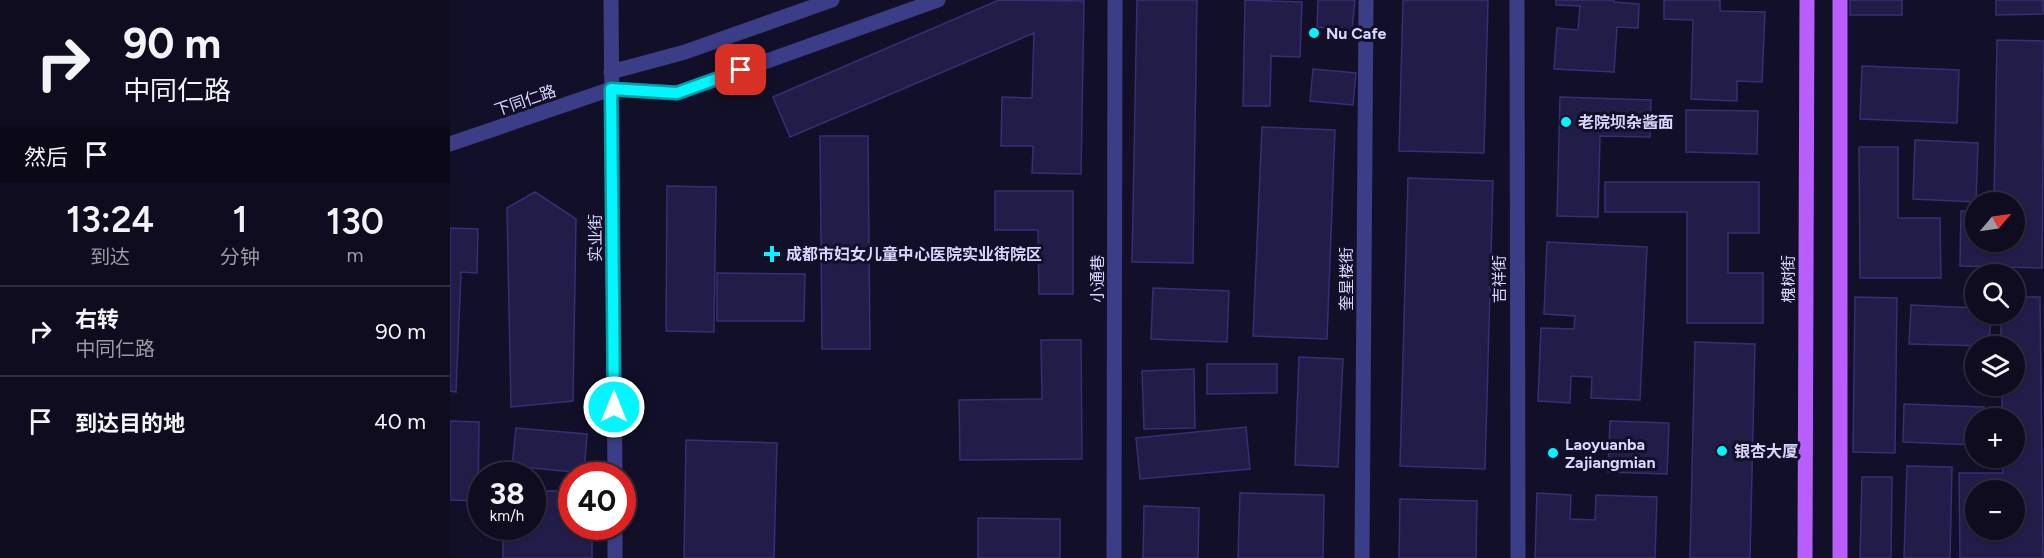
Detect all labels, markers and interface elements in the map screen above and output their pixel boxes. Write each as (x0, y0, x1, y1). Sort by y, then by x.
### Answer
text: 90 m (123, 18, 221, 69)
icon: right (24, 24, 102, 102)
place label: Nu Cafe (1326, 24, 1386, 43)
marker: Nu Cafe (1307, 26, 1321, 40)
pin (715, 44, 766, 95)
icon: arrive (724, 53, 757, 86)
text: 中同仁路 (123, 74, 231, 107)
street label: 下同仁路 (492, 81, 559, 120)
place label: 老院坝杂酱面 (1578, 113, 1674, 132)
marker: 老院坝杂酱面 (1559, 115, 1573, 129)
icon: arrive (80, 138, 113, 171)
text: 然后 (24, 144, 68, 171)
north arrow (1965, 192, 2025, 252)
map controls (1965, 192, 2025, 540)
text: 13:24 (66, 198, 154, 241)
text: 1 (232, 198, 248, 241)
text: 130 (326, 200, 384, 243)
street label: 实业街 (586, 214, 605, 262)
text: m (346, 243, 364, 267)
text: 到达 (90, 245, 130, 269)
text: 分钟 (220, 245, 260, 269)
marker: 成都市妇女儿童中心医院实业街院区 (763, 245, 781, 263)
place label: 成都市妇女儿童中心医院实业街院区 (786, 245, 1042, 264)
street label: 奎星楼街 (1337, 247, 1356, 311)
street label: 小通巷 (1088, 255, 1107, 303)
street label: 吉祥街 (1490, 255, 1509, 303)
street label: 槐树街 (1779, 255, 1798, 303)
button: search (1965, 264, 2025, 324)
text: 右转 (75, 306, 119, 333)
icon: right (24, 315, 57, 348)
text: 90 m (375, 318, 426, 345)
button: layers (1965, 336, 2025, 396)
text: 中同仁路 (75, 337, 155, 361)
position arrow (582, 375, 646, 439)
icon: arrive (24, 405, 57, 438)
text: 40 m (374, 408, 426, 435)
button: + (1965, 408, 2025, 468)
text: 到达目的地 (75, 410, 185, 437)
place label: Laoyuanba Zajiangmian (1565, 435, 1655, 472)
place label: 银杏大厦 (1734, 442, 1798, 461)
marker: 银杏大厦 (1715, 444, 1729, 458)
marker: Laoyuanba Zajiangmian (1546, 446, 1560, 460)
speed limit sign: 40 (558, 462, 636, 540)
text: 38 (489, 475, 525, 512)
button: − (1965, 480, 2025, 540)
text: km/h (490, 507, 524, 525)

